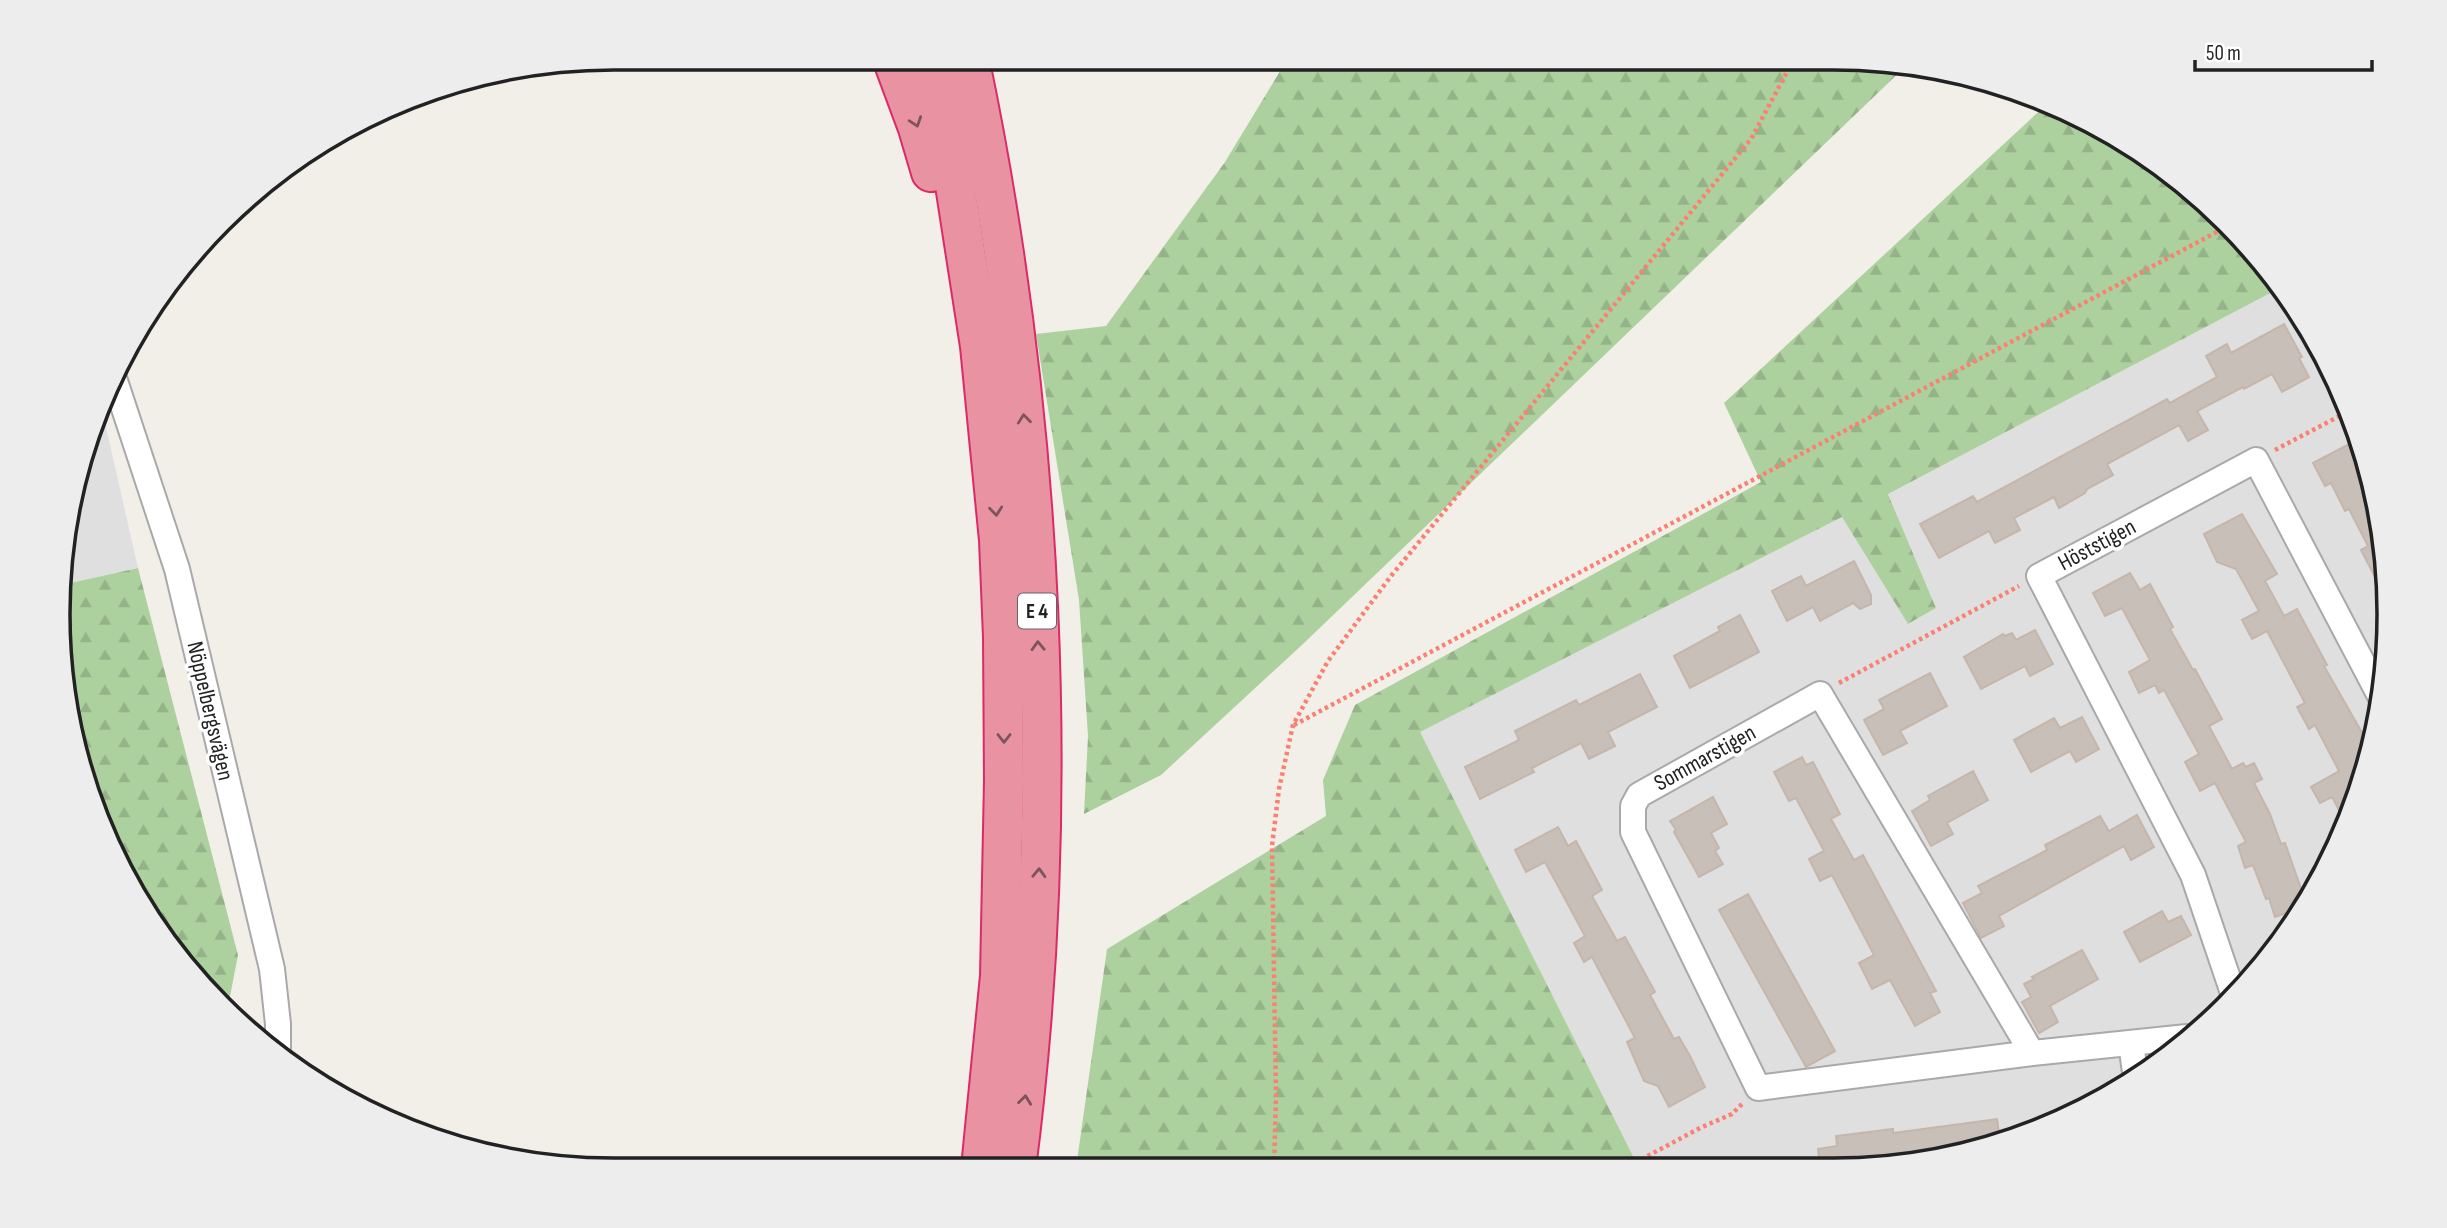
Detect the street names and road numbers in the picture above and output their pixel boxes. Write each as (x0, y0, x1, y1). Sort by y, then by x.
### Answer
street label: Höststigen (2053, 513, 2141, 577)
road number: E 4 (1018, 594, 1056, 628)
street label: Nöppelbergsvägen (180, 639, 240, 783)
street label: Sommarstigen (1649, 719, 1761, 797)

